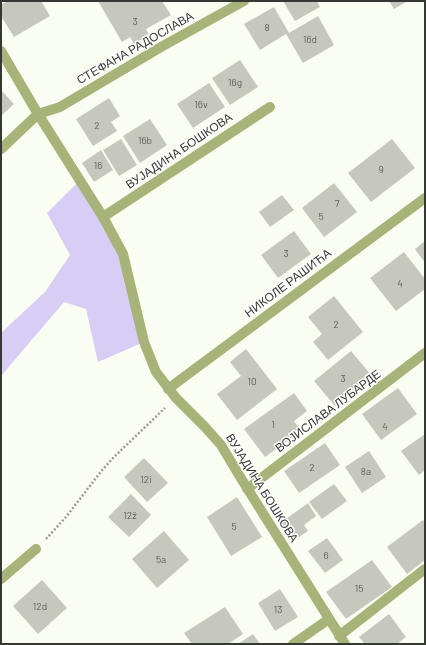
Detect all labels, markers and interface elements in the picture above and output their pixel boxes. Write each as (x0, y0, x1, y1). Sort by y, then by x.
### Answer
street label: СТЕФАНА РАДОСЛАВА (74, 9, 196, 87)
house number: 3 (132, 16, 138, 28)
house number: 8 (264, 22, 270, 34)
house number: 16d (303, 34, 317, 46)
house number: 16g (228, 77, 242, 89)
house number: 16v (194, 99, 208, 111)
street label: ВУЈАДИНА БОШКОВА (123, 110, 235, 192)
house number: 2 (94, 120, 100, 132)
house number: 16b (138, 135, 152, 147)
house number: 16 (94, 160, 102, 172)
house number: 9 (378, 164, 384, 176)
house number: 7 (335, 198, 339, 210)
house number: 5 (318, 211, 324, 223)
street label: НИКОЛЕ РАШИЋА (242, 246, 334, 320)
house number: 3 (283, 248, 289, 260)
house number: 4 (397, 278, 403, 290)
house number: 2 (333, 319, 339, 331)
street label: ВОЈИСЛАВА ЛУБАРДЕ (272, 367, 384, 455)
house number: 3 (340, 373, 346, 385)
house number: 10 (247, 376, 257, 388)
house number: 1 (271, 419, 275, 431)
house number: 4 (382, 421, 388, 433)
street label: ВУЈАДИНА БОШКОВА (223, 431, 301, 545)
house number: 2 (309, 462, 315, 474)
house number: 8a (361, 466, 371, 478)
house number: 12i (140, 474, 152, 486)
house number: 12ž (123, 510, 137, 522)
house number: 5 (231, 521, 237, 533)
house number: 6 (323, 550, 329, 562)
house number: 5a (156, 554, 166, 566)
house number: 15 (355, 583, 363, 595)
house number: 12d (33, 601, 47, 613)
house number: 13 (274, 604, 282, 616)

